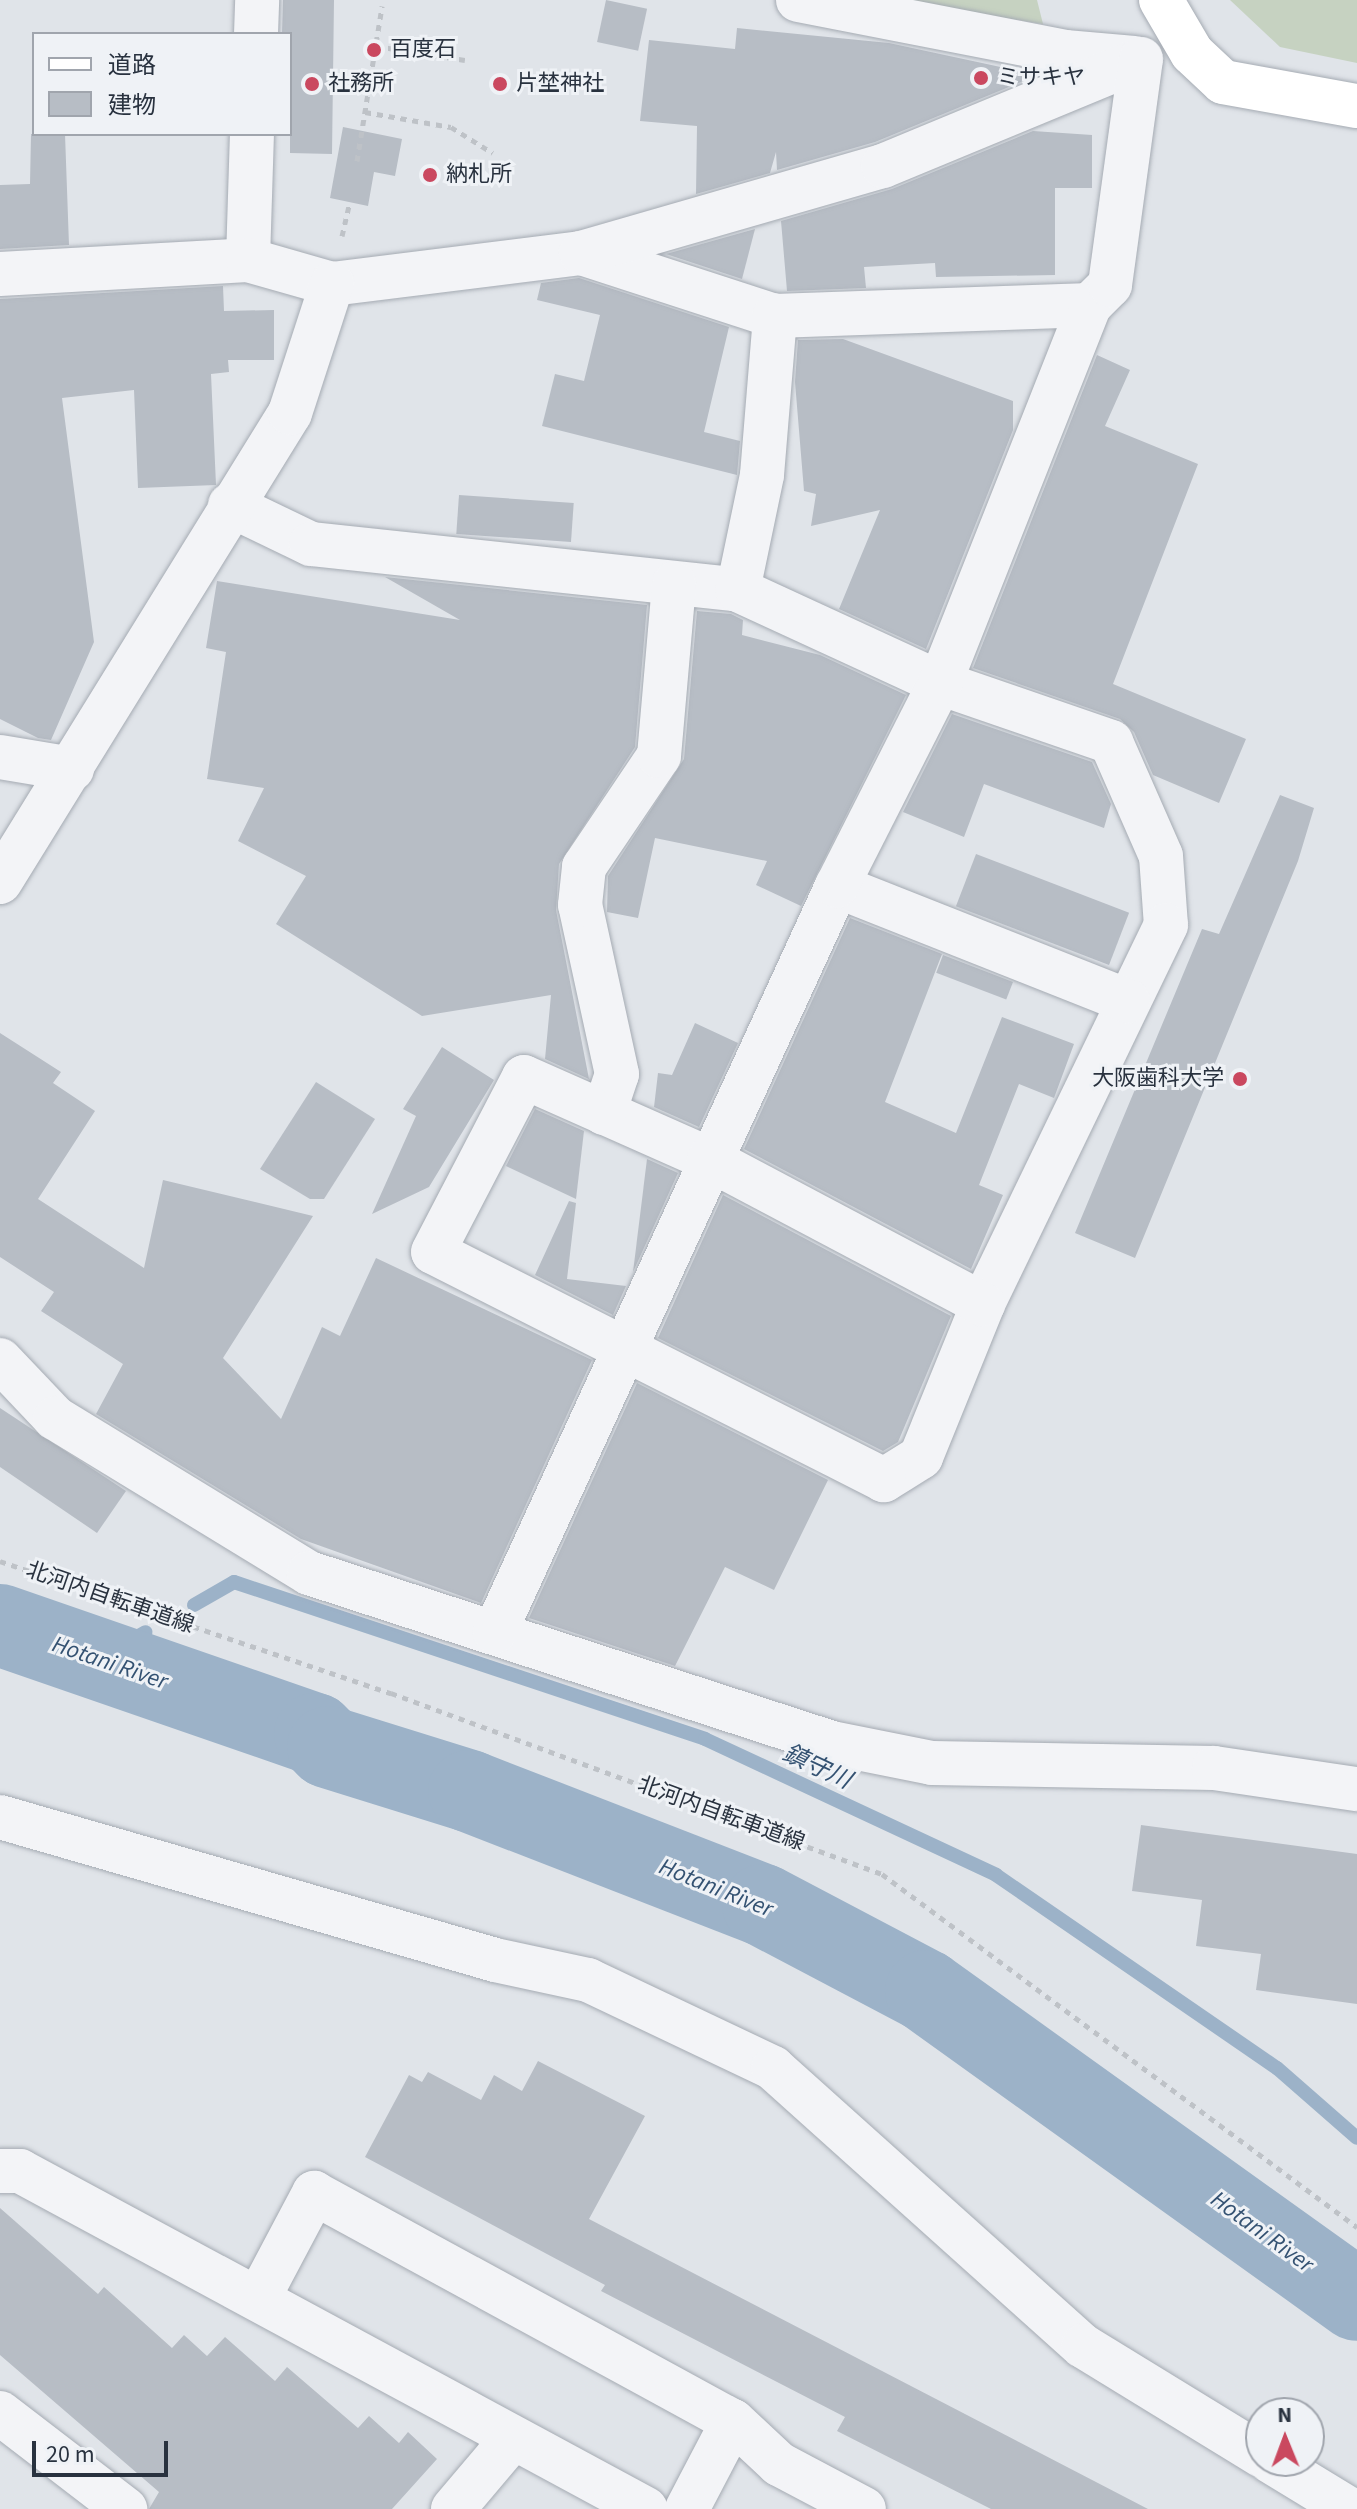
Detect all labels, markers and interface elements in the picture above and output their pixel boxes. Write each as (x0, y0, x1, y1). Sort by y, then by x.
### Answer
legend (32, 32, 292, 136)
place label: 百度石 (390, 37, 456, 63)
marker: 百度石 (365, 41, 383, 59)
text: 道路 (108, 48, 156, 83)
place label: ミサキヤ (997, 65, 1085, 91)
marker: ミサキヤ (972, 69, 990, 87)
place label: 社務所 (328, 71, 394, 97)
place label: 片埜神社 (516, 71, 604, 97)
marker: 社務所 (303, 75, 321, 93)
marker: 片埜神社 (491, 75, 509, 93)
text: 建物 (108, 88, 156, 123)
place label: 納札所 (446, 162, 512, 188)
marker: 納札所 (421, 166, 439, 184)
place label: 大阪歯科大学 (1092, 1066, 1224, 1092)
marker: 大阪歯科大学 (1231, 1070, 1249, 1088)
street label: 北河内自転車道線 (22, 1557, 198, 1639)
water label: Hotani River (49, 1630, 171, 1696)
water label: 鎮守川 (778, 1739, 856, 1795)
street label: 北河内自転車道線 (634, 1771, 808, 1857)
water label: Hotani River (655, 1852, 777, 1924)
water label: Hotani River (1205, 2185, 1319, 2279)
north arrow (1245, 2397, 1325, 2477)
text: N (1277, 2399, 1292, 2431)
scale bar (36, 2425, 172, 2475)
text: 20 m (46, 2437, 95, 2472)

